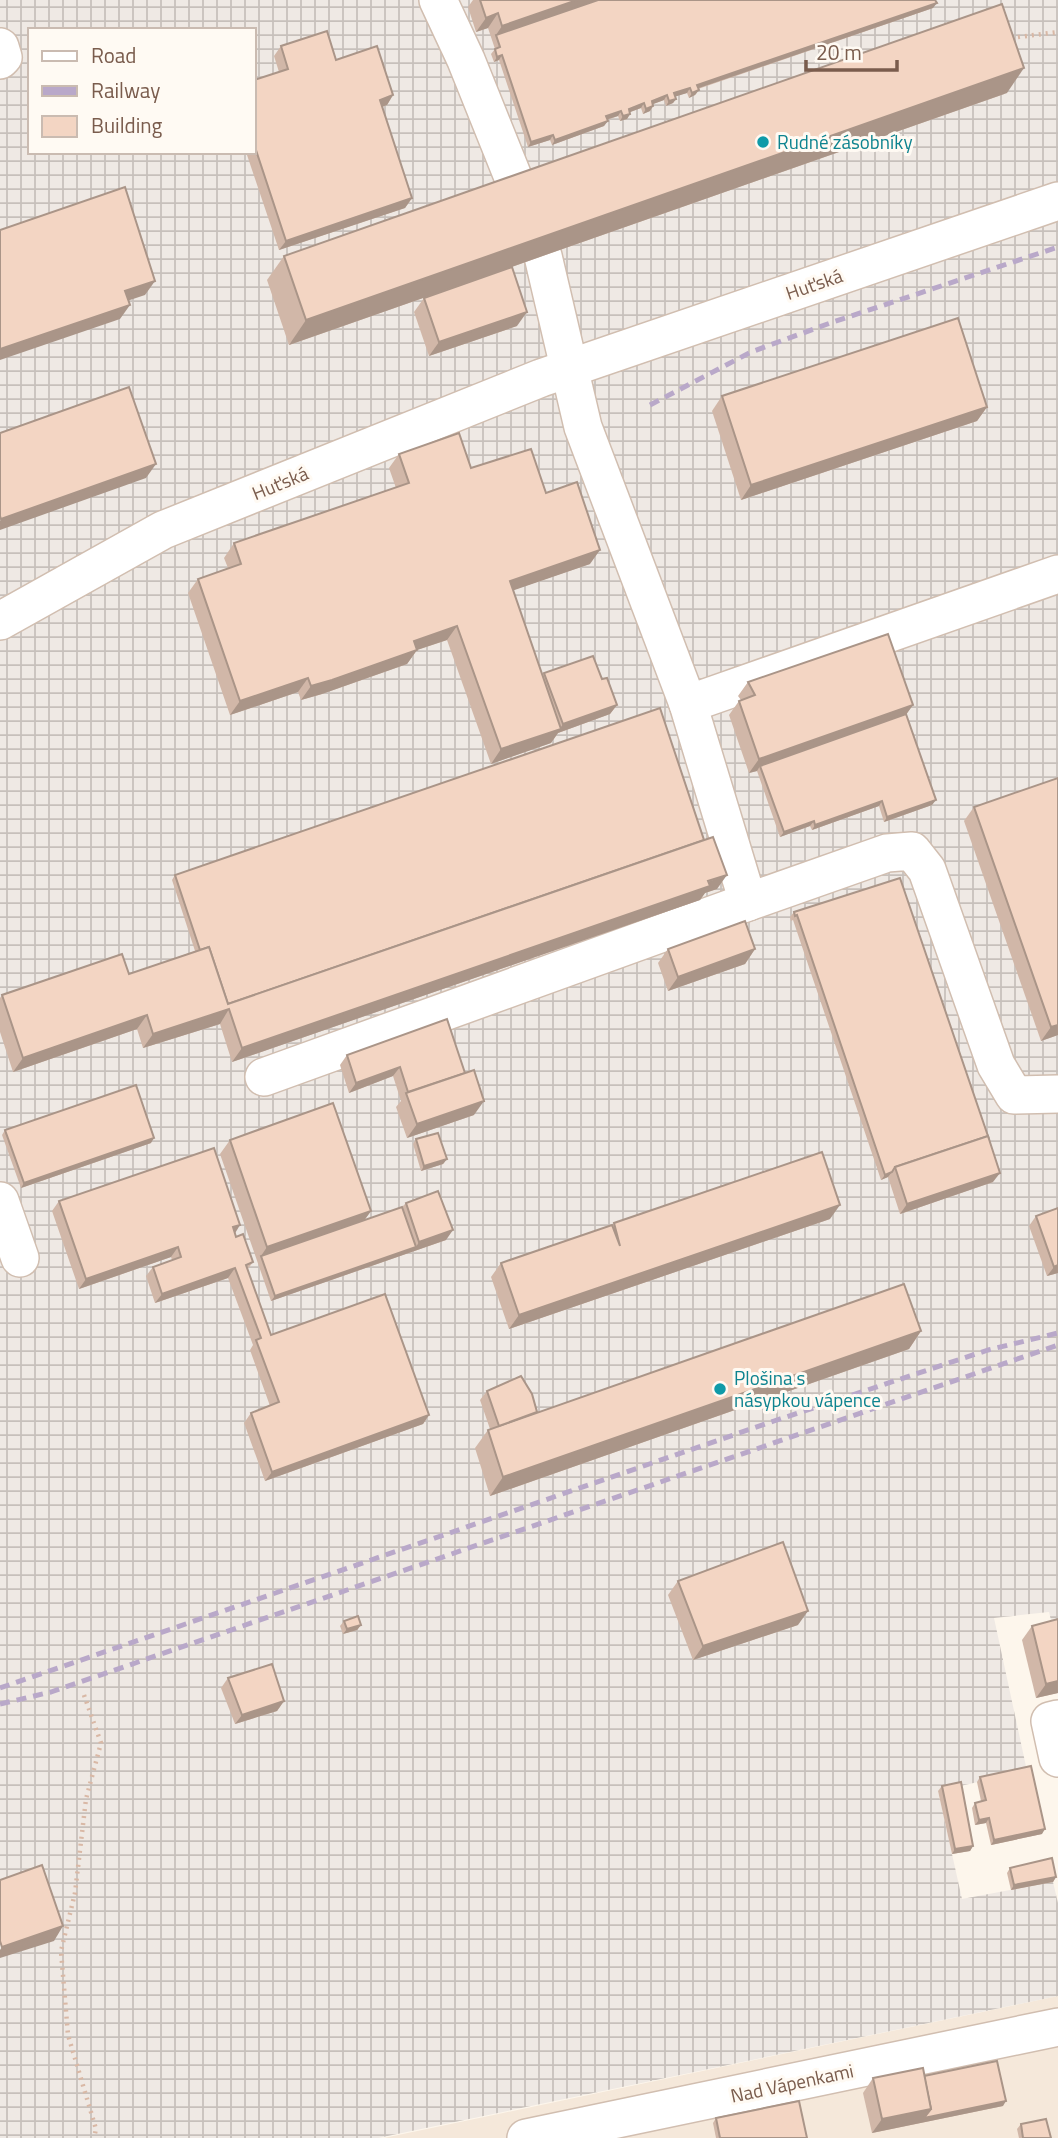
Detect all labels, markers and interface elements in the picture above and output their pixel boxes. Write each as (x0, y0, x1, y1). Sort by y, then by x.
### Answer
legend (28, 28, 256, 154)
scale bar (806, 28, 897, 72)
text: 20 m (816, 36, 862, 68)
text: Road (91, 39, 136, 71)
text: Railway (91, 74, 160, 106)
text: Building (91, 109, 163, 141)
place label: Rudné zásobníky (777, 127, 913, 156)
marker: Rudné zásobníky (755, 134, 771, 150)
street label: Huťská (781, 260, 847, 307)
street label: Huťská (247, 458, 313, 507)
place label: Plošina s násypkou vápence (734, 1363, 881, 1414)
marker: Plošina s násypkou vápence (712, 1381, 728, 1397)
street label: Nad Vápenkami (728, 2055, 856, 2110)

